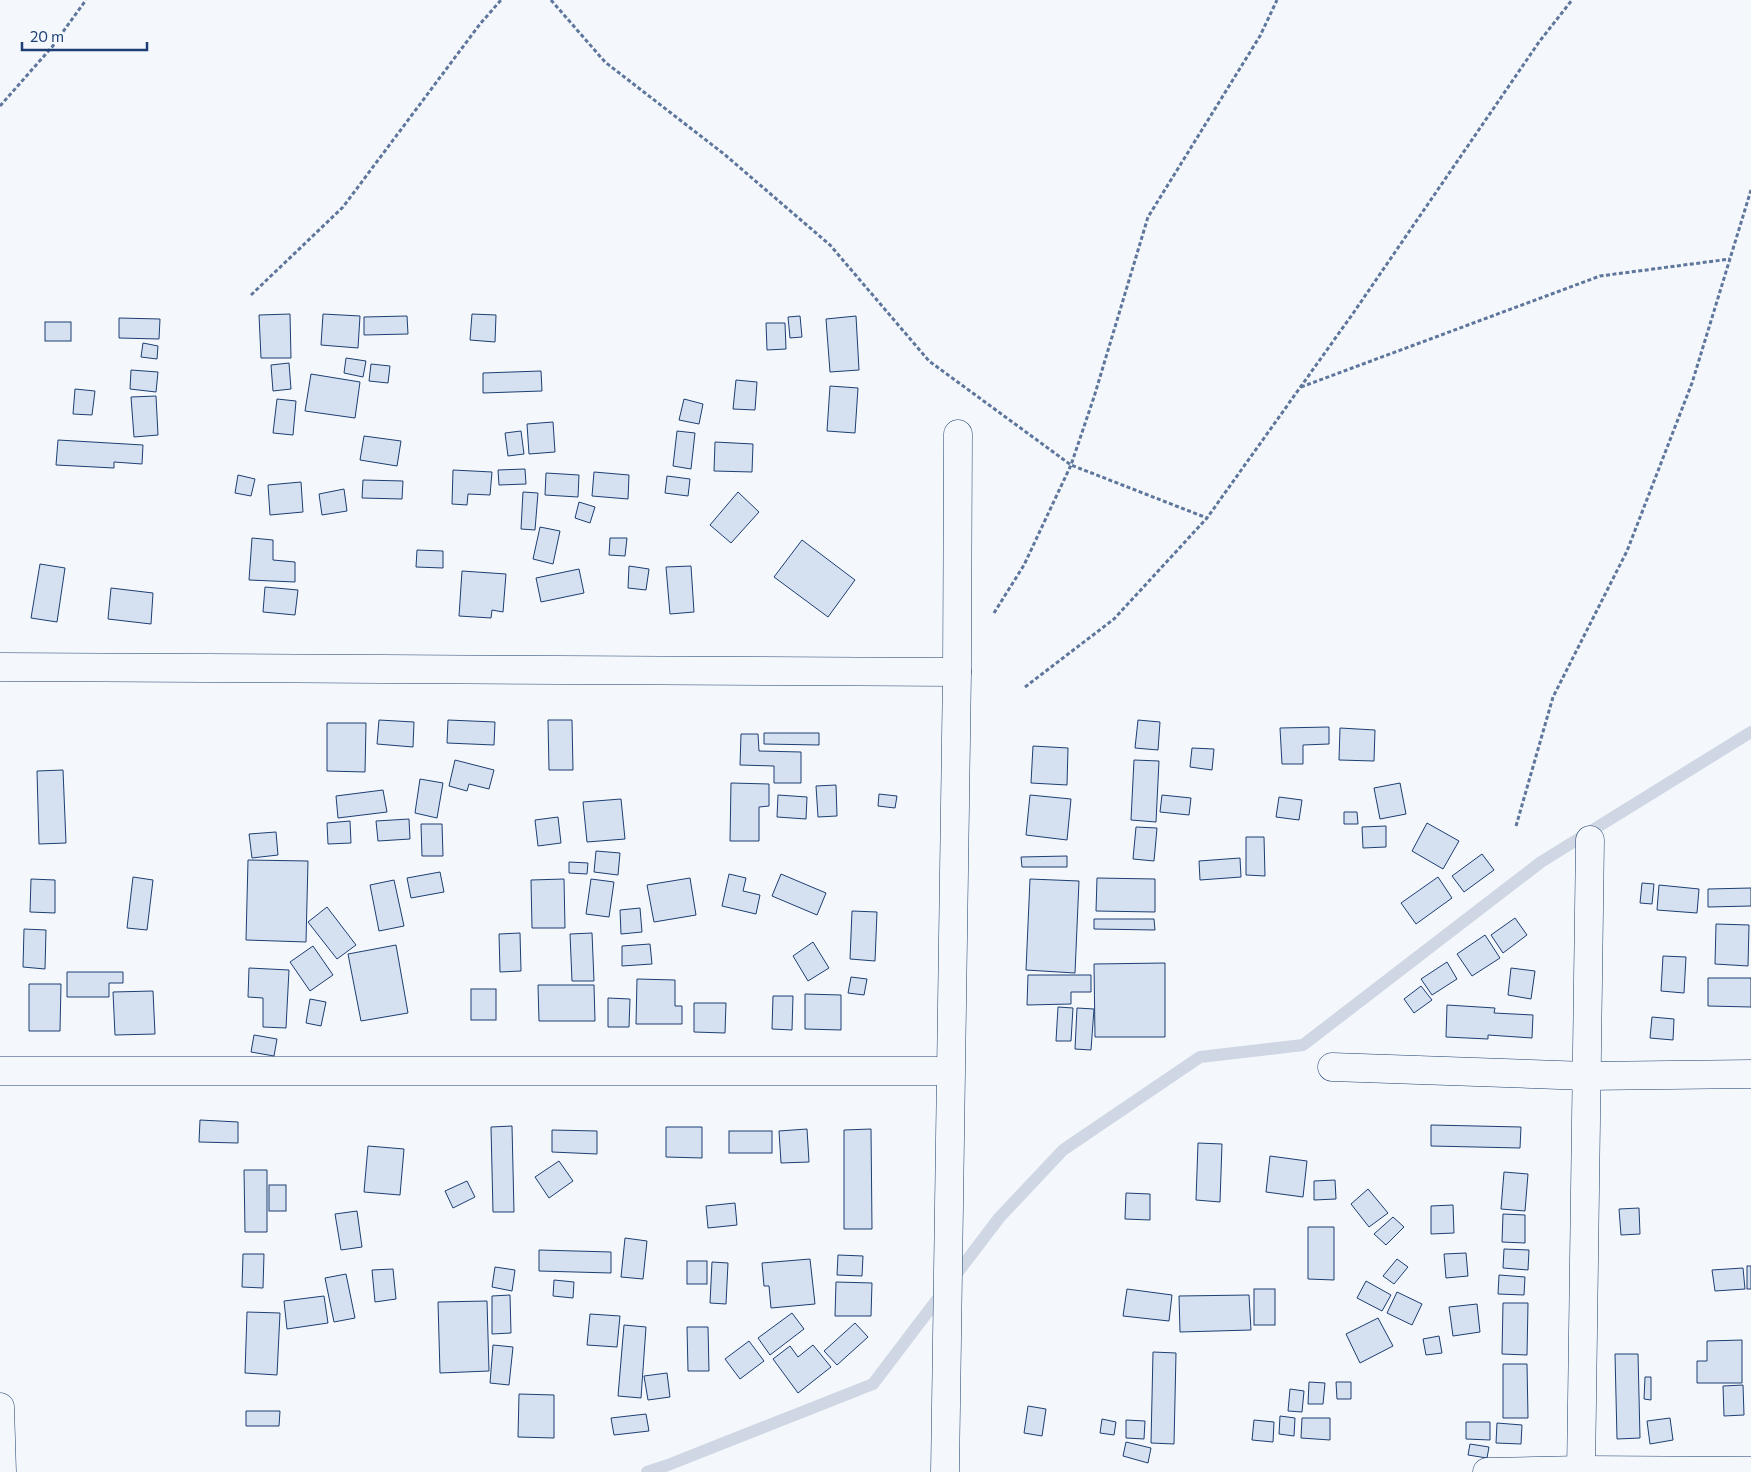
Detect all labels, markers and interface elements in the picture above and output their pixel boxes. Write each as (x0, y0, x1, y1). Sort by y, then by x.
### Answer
scale bar (22, 20, 148, 52)
text: 20 m (30, 27, 64, 45)

